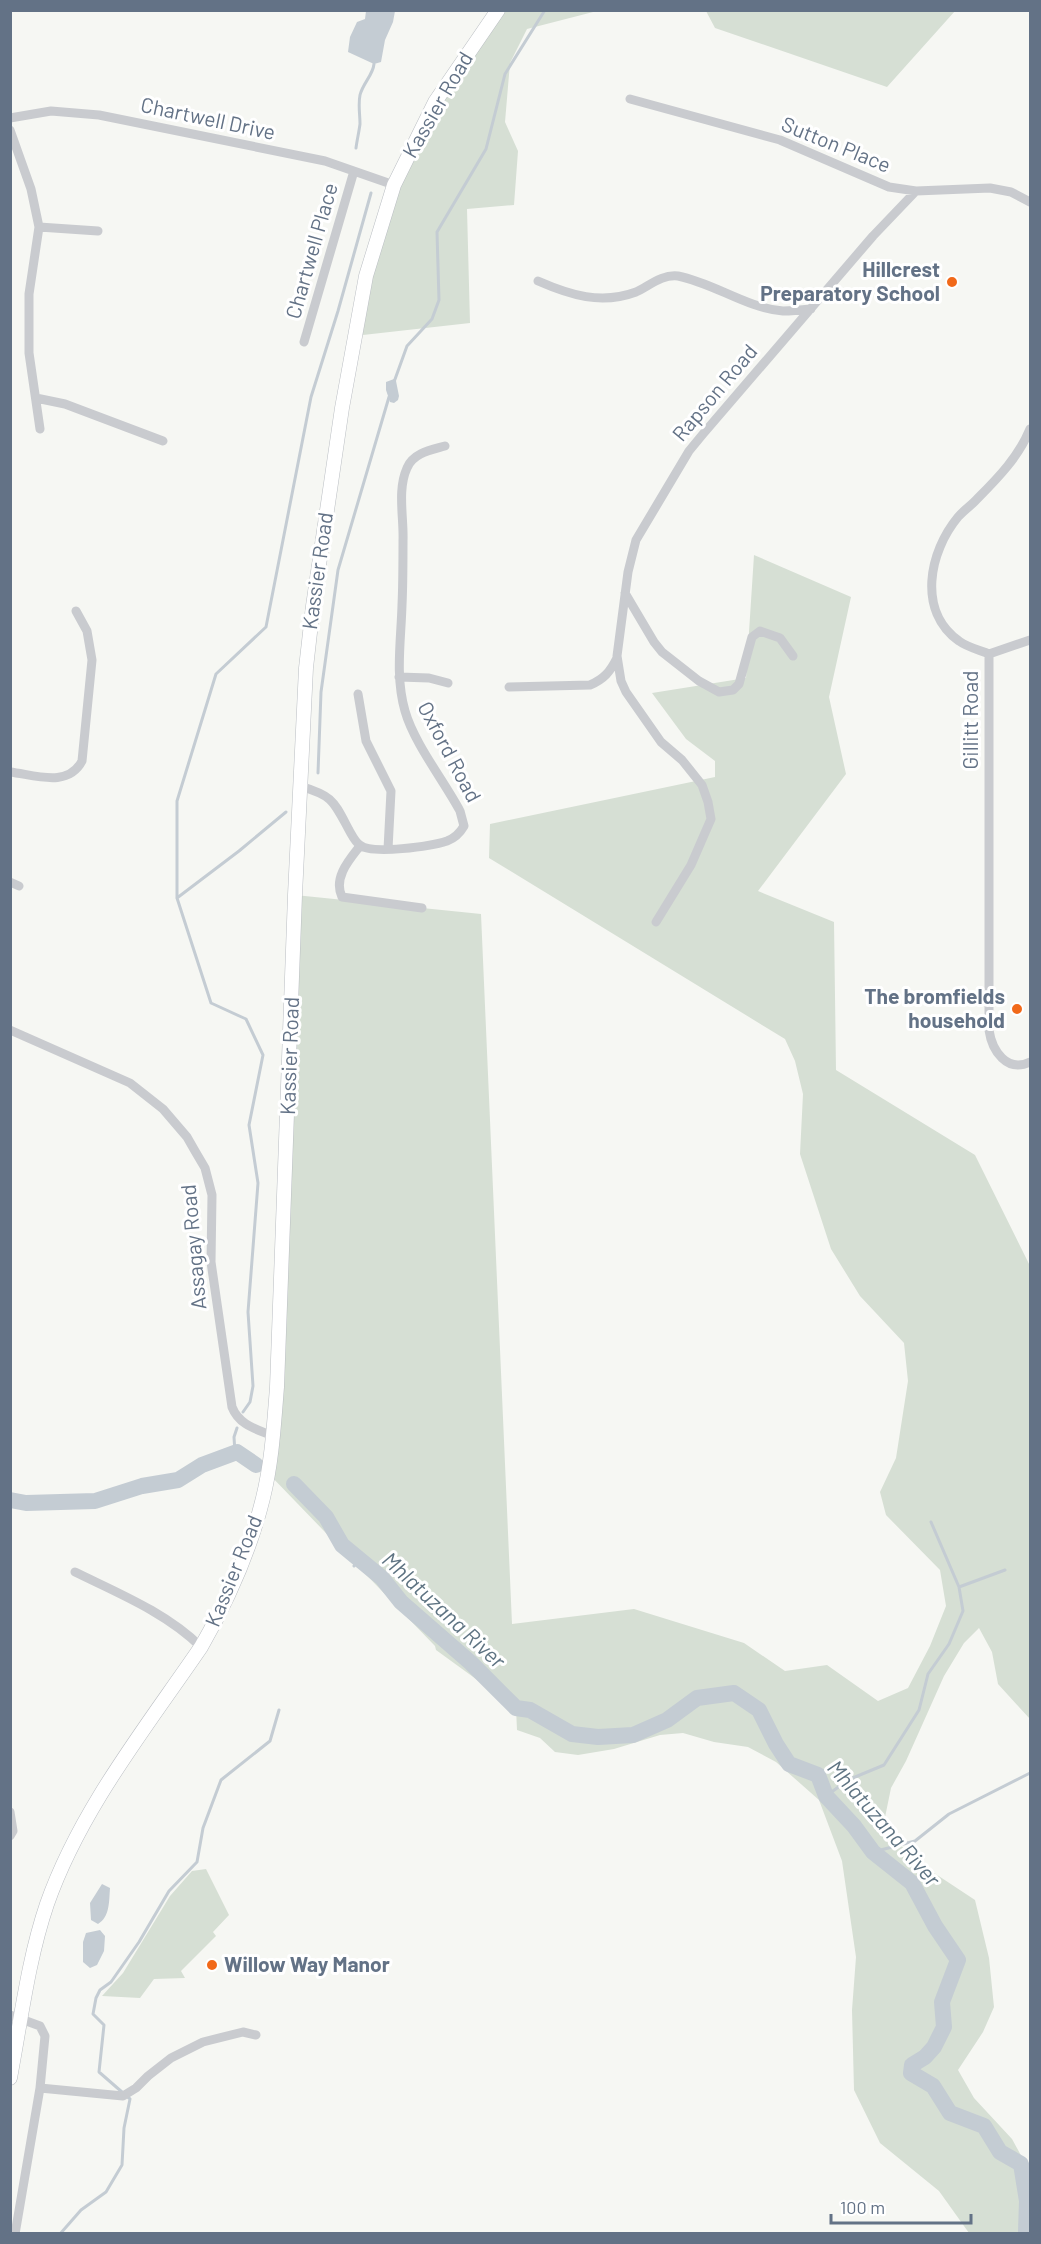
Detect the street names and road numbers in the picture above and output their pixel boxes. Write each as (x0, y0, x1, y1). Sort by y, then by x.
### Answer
street label: Kassier Road (396, 47, 477, 162)
street label: Chartwell Drive (139, 91, 278, 144)
street label: Sutton Place (778, 110, 895, 177)
street label: Chartwell Place (279, 180, 342, 321)
street label: Rapson Road (666, 339, 762, 446)
street label: Kassier Road (296, 510, 337, 631)
street label: Gillitt Road (957, 670, 982, 770)
street label: Oxford Road (413, 697, 487, 806)
street label: Kassier Road (274, 996, 303, 1115)
street label: Assagay Road (175, 1184, 210, 1311)
street label: Kassier Road (199, 1511, 266, 1630)

